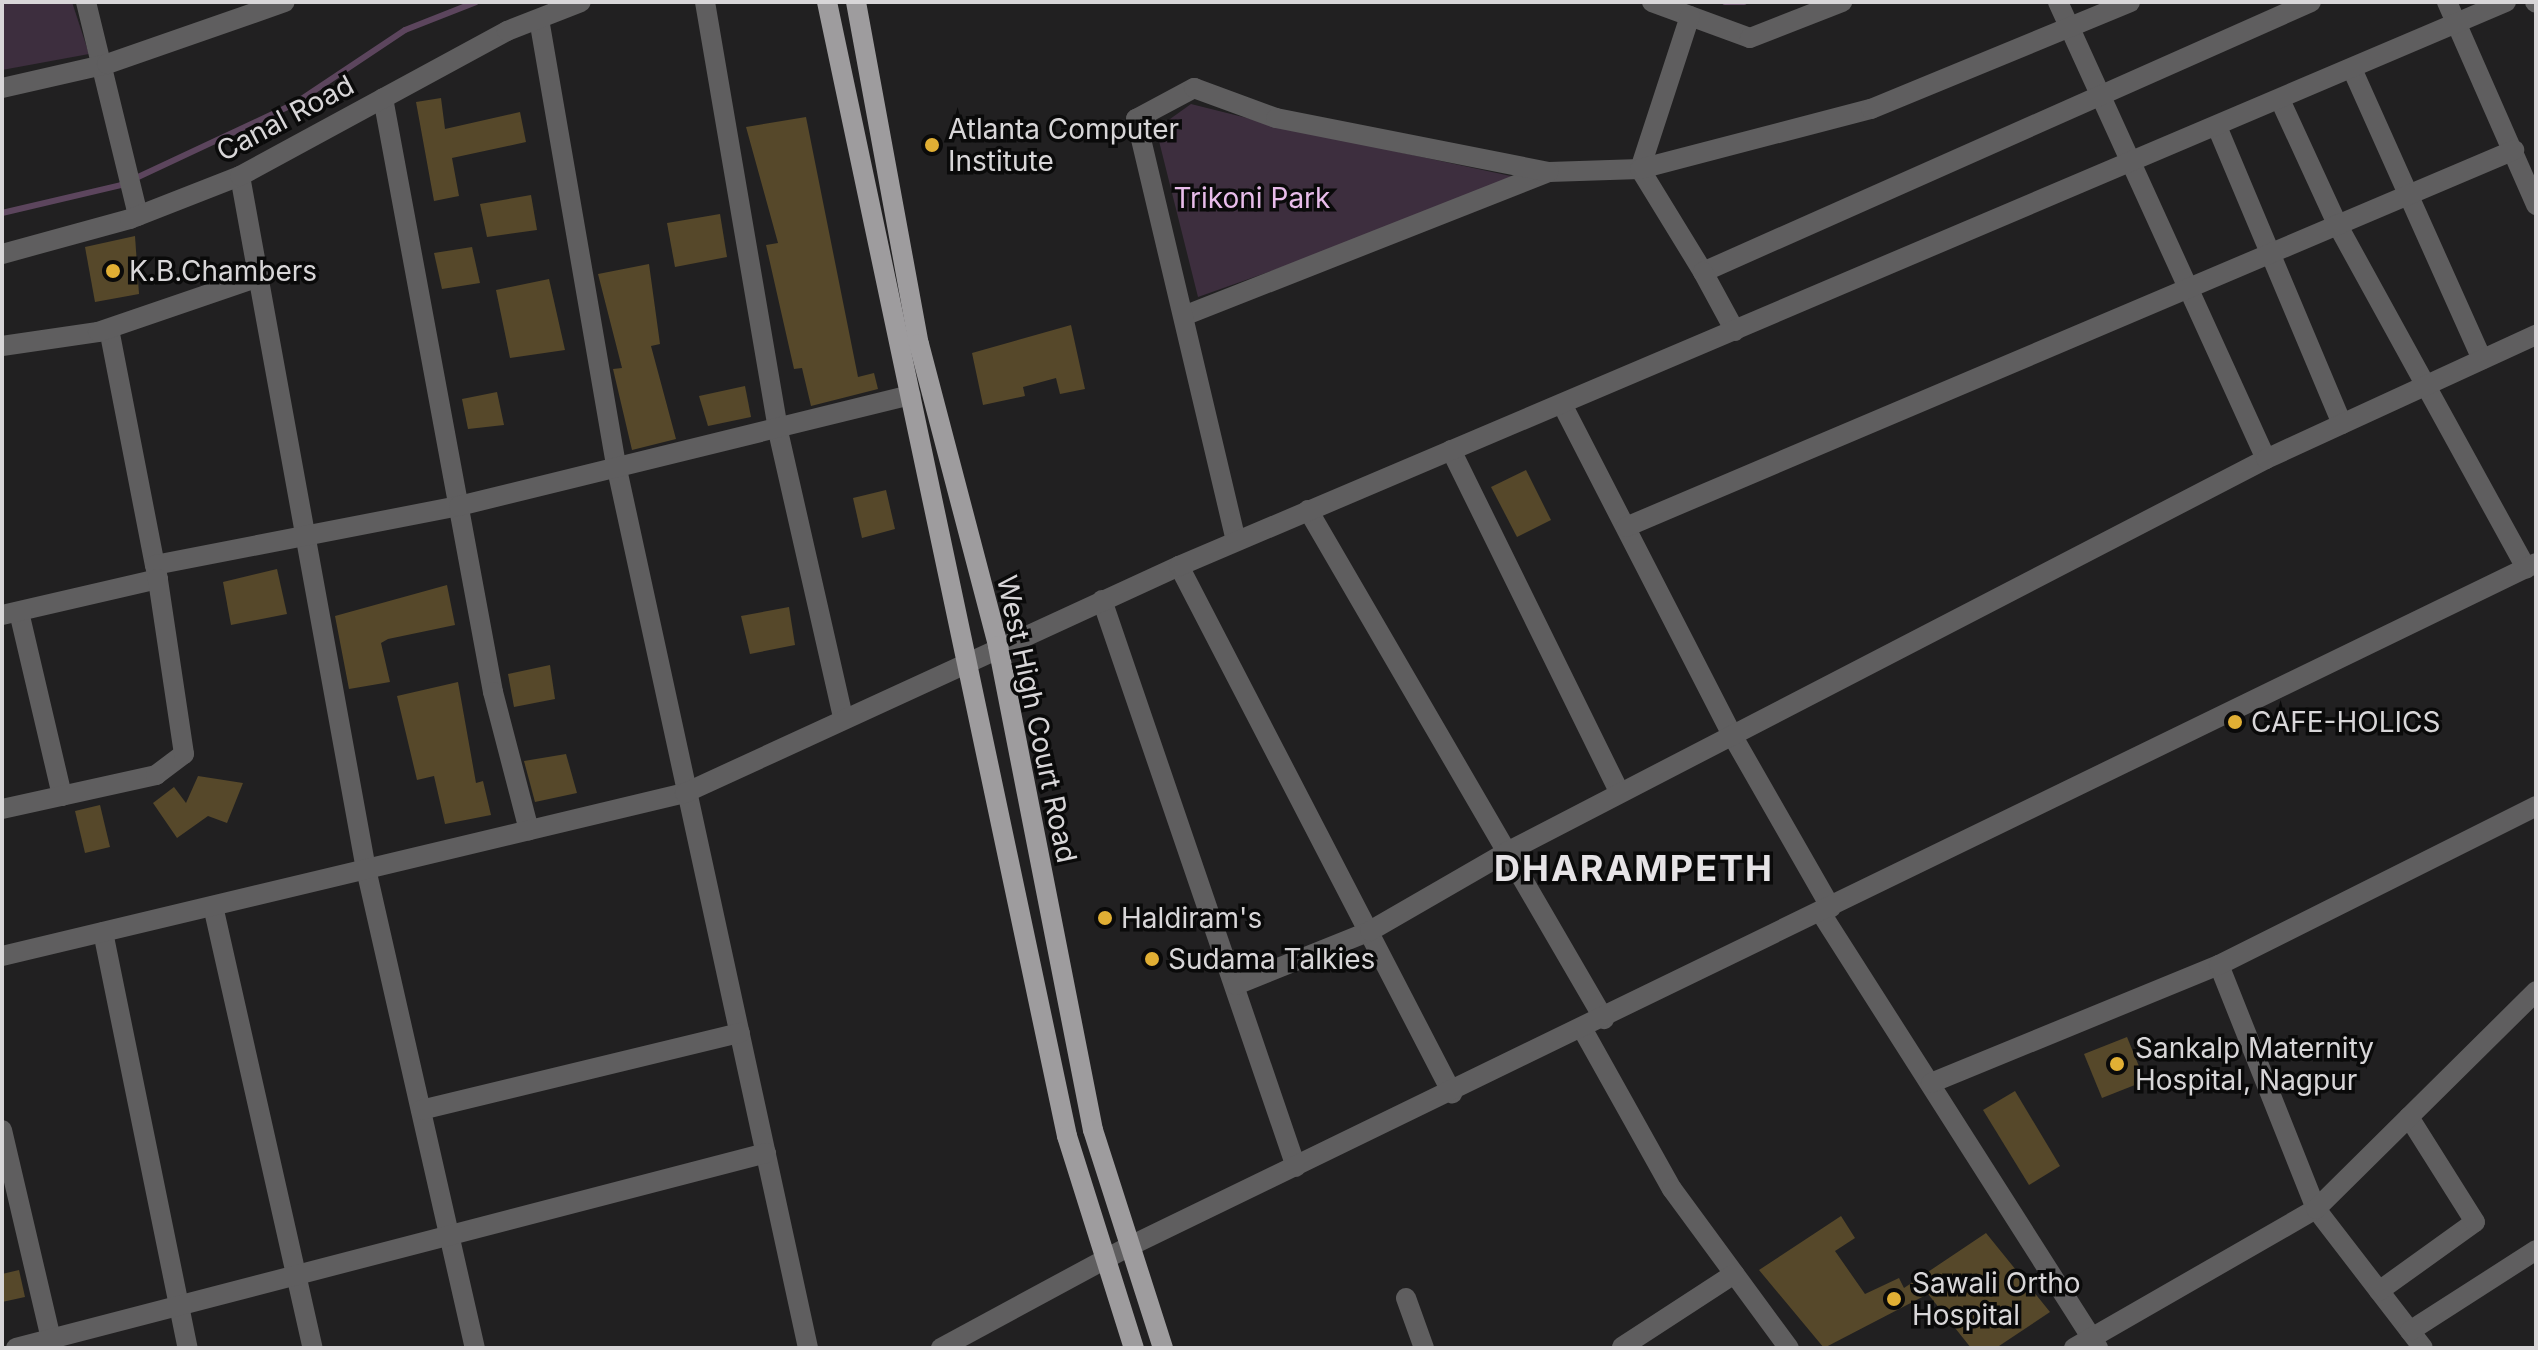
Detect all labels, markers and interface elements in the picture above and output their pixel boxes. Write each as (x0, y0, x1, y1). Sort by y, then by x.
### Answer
street label: Canal Road (211, 68, 359, 168)
place label: Atlanta Computer Institute (948, 112, 1179, 178)
marker: Atlanta Computer Institute (923, 136, 941, 154)
park label: Trikoni Park (1174, 181, 1330, 215)
place label: K.B.Chambers (129, 254, 317, 288)
marker: K.B.Chambers (104, 262, 122, 280)
street label: West High Court Road (990, 572, 1084, 866)
place label: CAFE-HOLICS (2251, 705, 2440, 739)
marker: CAFE-HOLICS (2226, 713, 2244, 731)
district label: DHARAMPETH (1494, 847, 1774, 891)
place label: Haldiram's (1121, 901, 1262, 935)
marker: Haldiram's (1096, 909, 1114, 927)
place label: Sudama Talkies (1168, 942, 1375, 976)
marker: Sudama Talkies (1143, 950, 1161, 968)
place label: Sankalp Maternity Hospital, Nagpur (2135, 1031, 2374, 1097)
marker: Sankalp Maternity Hospital, Nagpur (2106, 1053, 2128, 1075)
place label: Sawali Ortho Hospital (1912, 1266, 2081, 1332)
marker: Sawali Ortho Hospital (1883, 1288, 1905, 1310)

